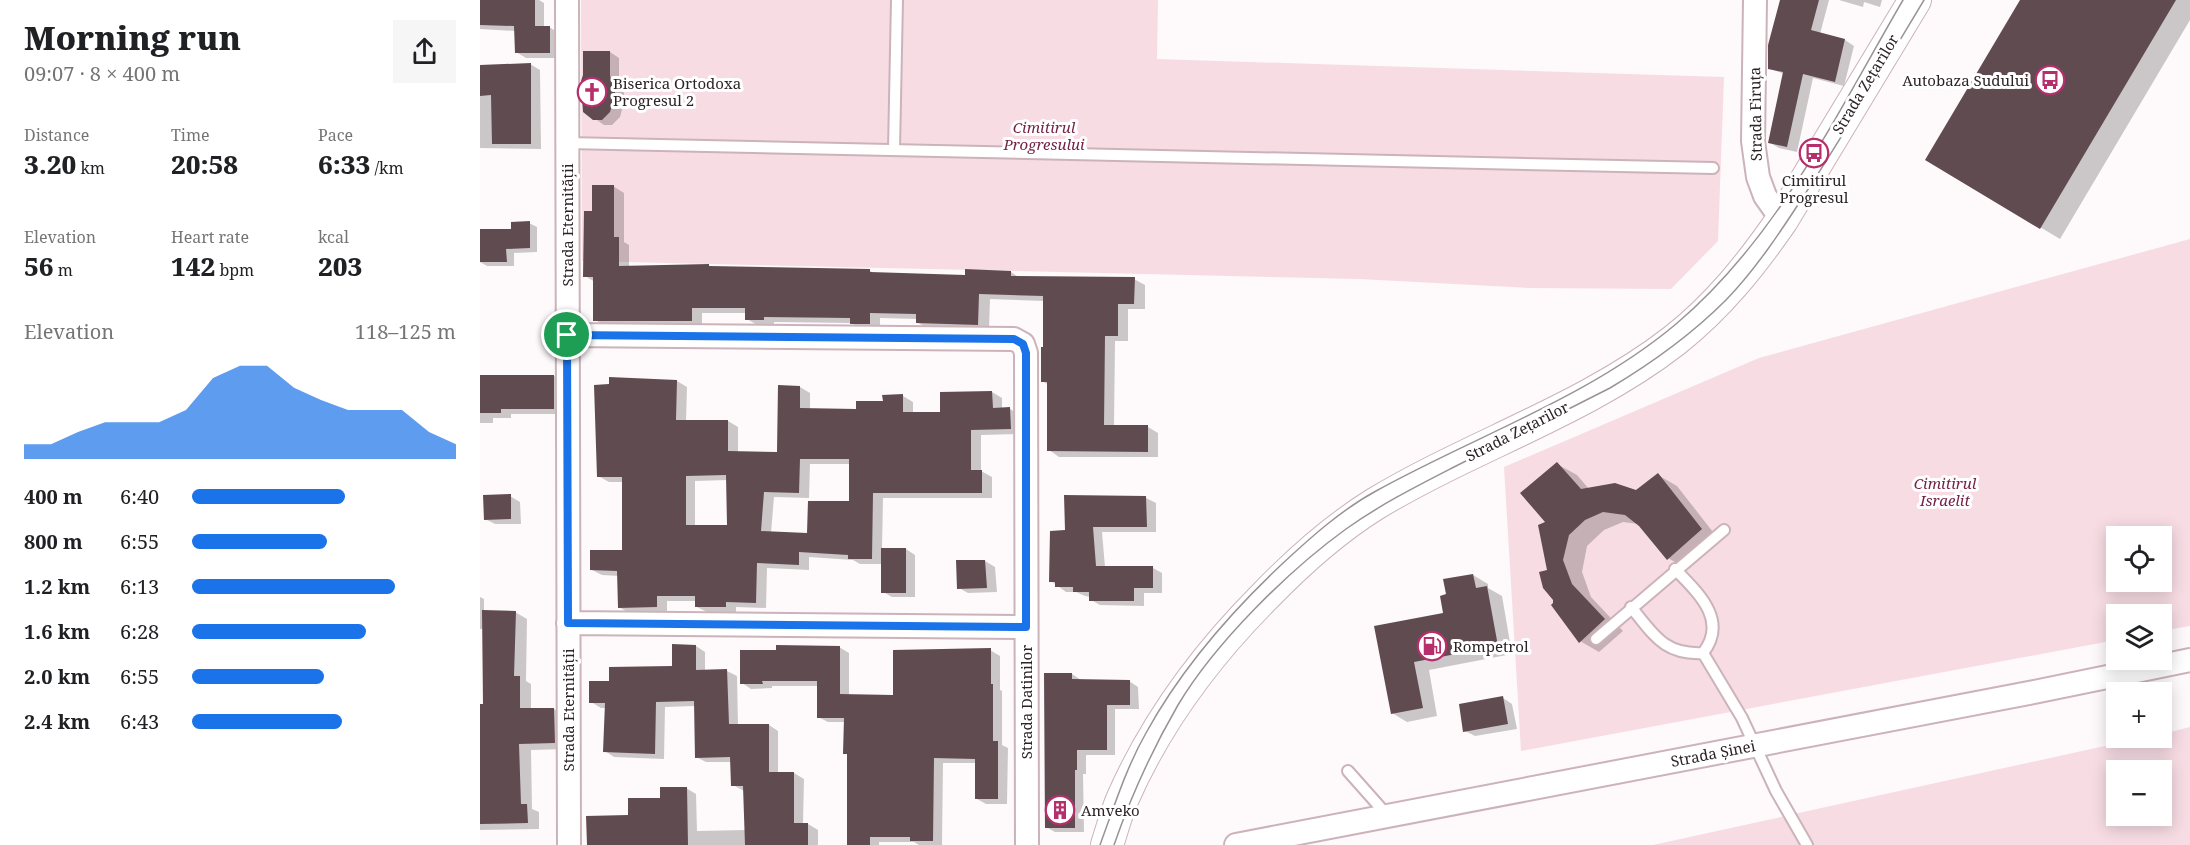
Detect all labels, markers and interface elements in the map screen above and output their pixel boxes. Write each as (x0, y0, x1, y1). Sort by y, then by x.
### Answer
text: Morning run (24, 15, 241, 60)
button: share (393, 20, 456, 83)
street label: Strada Zețarilor (1827, 30, 1903, 138)
text: 09:07 · 8 × 400 m (24, 60, 180, 87)
bus stop icon: Autobaza Sudului (2034, 64, 2066, 96)
street label: Strada Firuța (1744, 67, 1766, 161)
place label: Autobaza Sudului (1902, 70, 2029, 90)
place label: Biserica Ortodoxa Progresul 2 (613, 73, 741, 110)
church icon: Biserica Ortodoxa Progresul 2 (576, 76, 608, 108)
park label: Cimitirul Progresului (1002, 117, 1085, 154)
text: Distance (24, 124, 89, 146)
text: Time (171, 124, 210, 146)
text: Pace (318, 124, 353, 146)
bus stop icon: Cimitirul Progresul (1798, 137, 1830, 169)
text: 3.20 (24, 146, 76, 182)
text: 20:58 (171, 146, 238, 182)
text: 6:33 (318, 146, 370, 182)
text: km (76, 157, 105, 179)
text: /km (370, 157, 404, 179)
street label: Strada Eternității (557, 163, 577, 287)
place label: Cimitirul Progresul (1780, 170, 1849, 207)
text: Elevation (24, 226, 96, 248)
text: Heart rate (171, 226, 249, 248)
text: kcal (318, 226, 349, 248)
text: 56 (24, 248, 53, 284)
text: 142 (171, 248, 215, 284)
text: 203 (318, 248, 362, 284)
text: m (53, 259, 73, 281)
text: bpm (215, 259, 254, 281)
pin (541, 309, 592, 360)
text: Elevation (24, 318, 114, 345)
text: 118–125 m (355, 318, 456, 345)
icon: arrive (550, 318, 583, 351)
street label: Strada Zețarilor (1462, 396, 1572, 466)
park label: Cimitirul Israelit (1914, 473, 1977, 510)
text: 400 m (24, 483, 83, 510)
text: 6:40 (120, 483, 159, 510)
map controls (2106, 526, 2172, 826)
button: locate (2106, 526, 2172, 592)
text: 800 m (24, 528, 83, 555)
text: 6:55 (120, 528, 159, 555)
text: 1.2 km (24, 573, 90, 600)
text: 6:13 (120, 573, 159, 600)
button: layers (2106, 604, 2172, 670)
text: 1.6 km (24, 618, 90, 645)
text: 6:28 (120, 618, 159, 645)
fuel station icon: Rompetrol (1416, 630, 1448, 662)
place label: Rompetrol (1453, 636, 1529, 656)
street label: Strada Datinilor (1016, 645, 1036, 759)
street label: Strada Eternității (558, 648, 578, 772)
text: 2.0 km (24, 663, 90, 690)
text: 6:55 (120, 663, 159, 690)
button: + (2106, 682, 2172, 748)
text: 2.4 km (24, 708, 90, 735)
text: 6:43 (120, 708, 159, 735)
street label: Strada Șinei (1669, 735, 1757, 771)
button: − (2106, 760, 2172, 826)
building icon: Amveko (1044, 794, 1076, 826)
place label: Amveko (1081, 800, 1140, 820)

